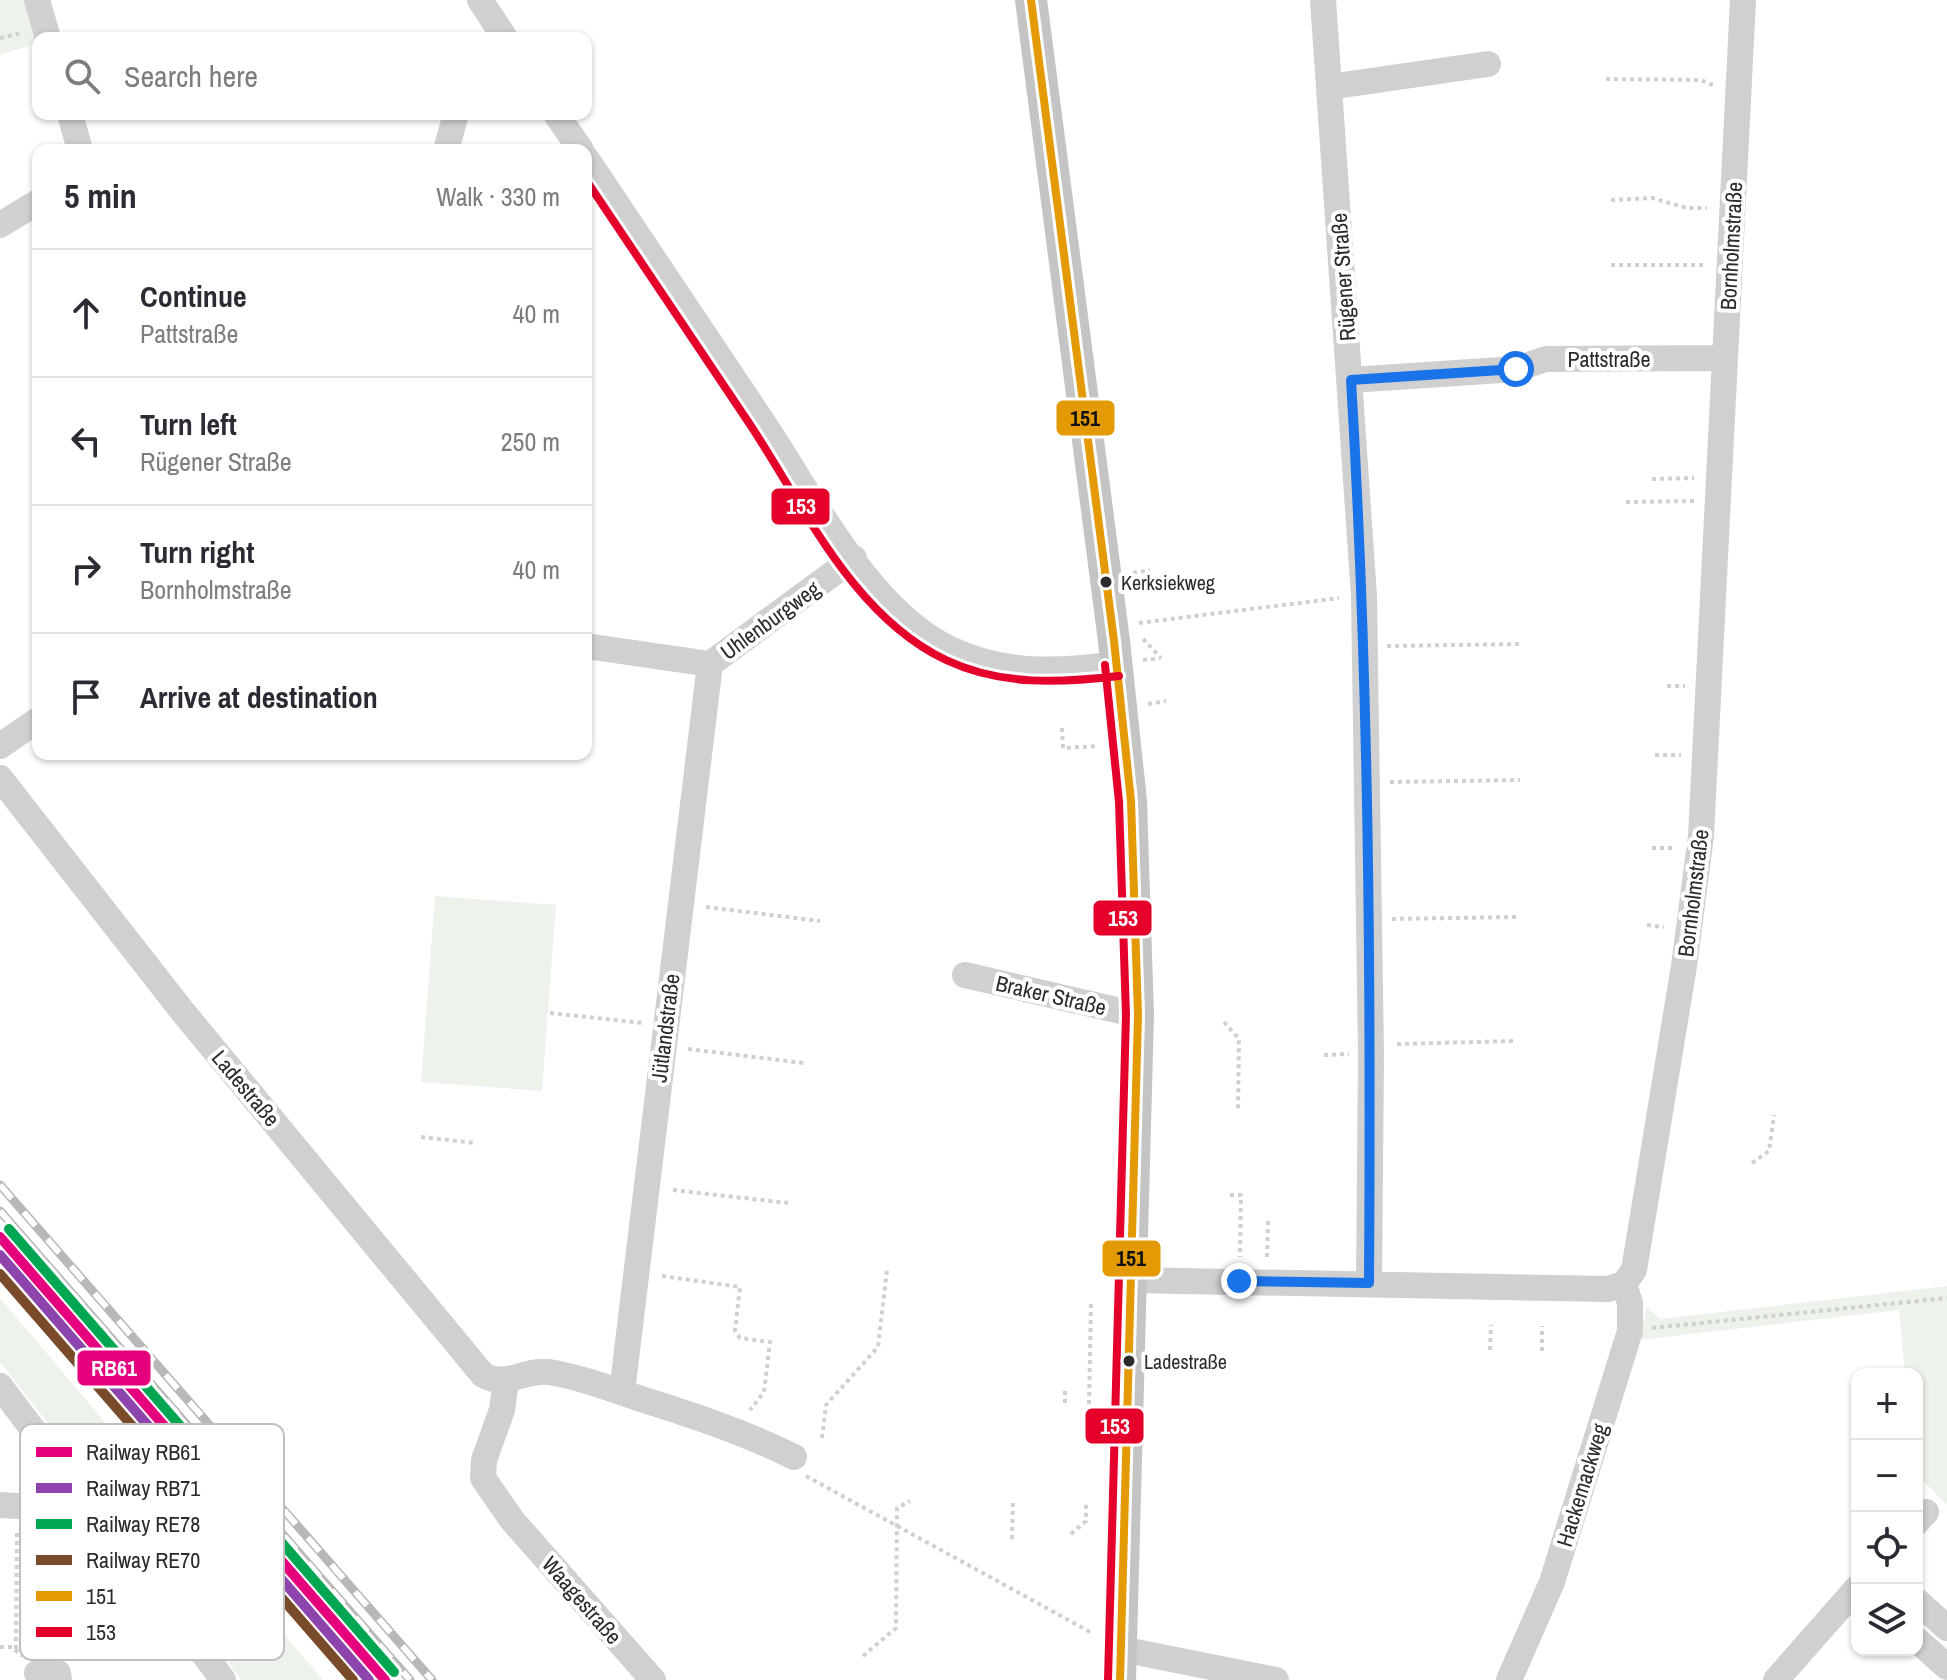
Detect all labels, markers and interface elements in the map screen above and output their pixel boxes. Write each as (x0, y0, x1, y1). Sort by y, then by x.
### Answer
search box (32, 32, 592, 120)
icon: search (60, 54, 104, 98)
text: Search here (124, 56, 258, 96)
text: 5 min (64, 173, 137, 219)
text: Walk · 330 m (436, 179, 560, 214)
street label: Bornholmstraße (1713, 181, 1749, 311)
street label: Rügener Straße (1324, 212, 1362, 342)
text: Continue (140, 276, 247, 316)
icon: ahead (64, 291, 108, 335)
text: 40 m (513, 296, 560, 331)
text: Pattstraße (140, 316, 238, 351)
street label: Pattstraße (1567, 344, 1651, 374)
route start (1498, 351, 1534, 387)
line badge: 151 (1055, 399, 1116, 437)
text: 151 (1070, 403, 1101, 433)
text: Turn left (140, 404, 237, 444)
icon: left (64, 419, 108, 463)
text: 250 m (501, 424, 560, 459)
text: Rügener Straße (140, 444, 292, 479)
line badge: 153 (770, 487, 831, 526)
text: 153 (786, 491, 816, 521)
text: Turn right (140, 532, 254, 572)
icon: right (64, 547, 108, 591)
text: 40 m (513, 552, 560, 587)
place label: Kerksiekweg (1121, 569, 1215, 596)
text: Bornholmstraße (140, 572, 292, 607)
street label: Uhlenburgweg (714, 574, 826, 666)
marker: Kerksiekweg (1098, 574, 1114, 590)
icon: arrive (64, 675, 108, 719)
text: Arrive at destination (140, 677, 378, 717)
street label: Bornholmstraße (1670, 827, 1716, 959)
line badge: 153 (1092, 899, 1153, 937)
text: 153 (1108, 903, 1138, 933)
street label: Braker Straße (993, 968, 1109, 1022)
street label: Jütlandstraße (643, 972, 687, 1084)
street label: Ladestraße (205, 1043, 287, 1133)
line badge: 151 (1101, 1239, 1162, 1278)
text: 151 (1116, 1243, 1147, 1273)
route end (1221, 1263, 1257, 1299)
place label: Ladestraße (1144, 1348, 1227, 1375)
line badge: RB61 (76, 1349, 152, 1387)
text: RB61 (91, 1353, 138, 1383)
marker: Ladestraße (1121, 1353, 1137, 1369)
map controls (1851, 1368, 1923, 1656)
button: + (1851, 1368, 1923, 1440)
line badge: 153 (1084, 1407, 1145, 1445)
text: 153 (1100, 1411, 1130, 1441)
street label: Hackemackweg (1549, 1420, 1615, 1550)
legend (20, 1424, 284, 1660)
text: Railway RB61 (86, 1437, 200, 1467)
button: − (1851, 1440, 1923, 1512)
text: Railway RB71 (86, 1473, 200, 1503)
text: Railway RE78 (86, 1509, 200, 1539)
button: locate (1851, 1512, 1923, 1584)
text: Railway RE70 (86, 1545, 200, 1575)
street label: Waagestraße (535, 1550, 629, 1650)
text: 151 (86, 1581, 116, 1611)
button: layers (1851, 1584, 1923, 1656)
text: 153 (86, 1617, 116, 1647)

